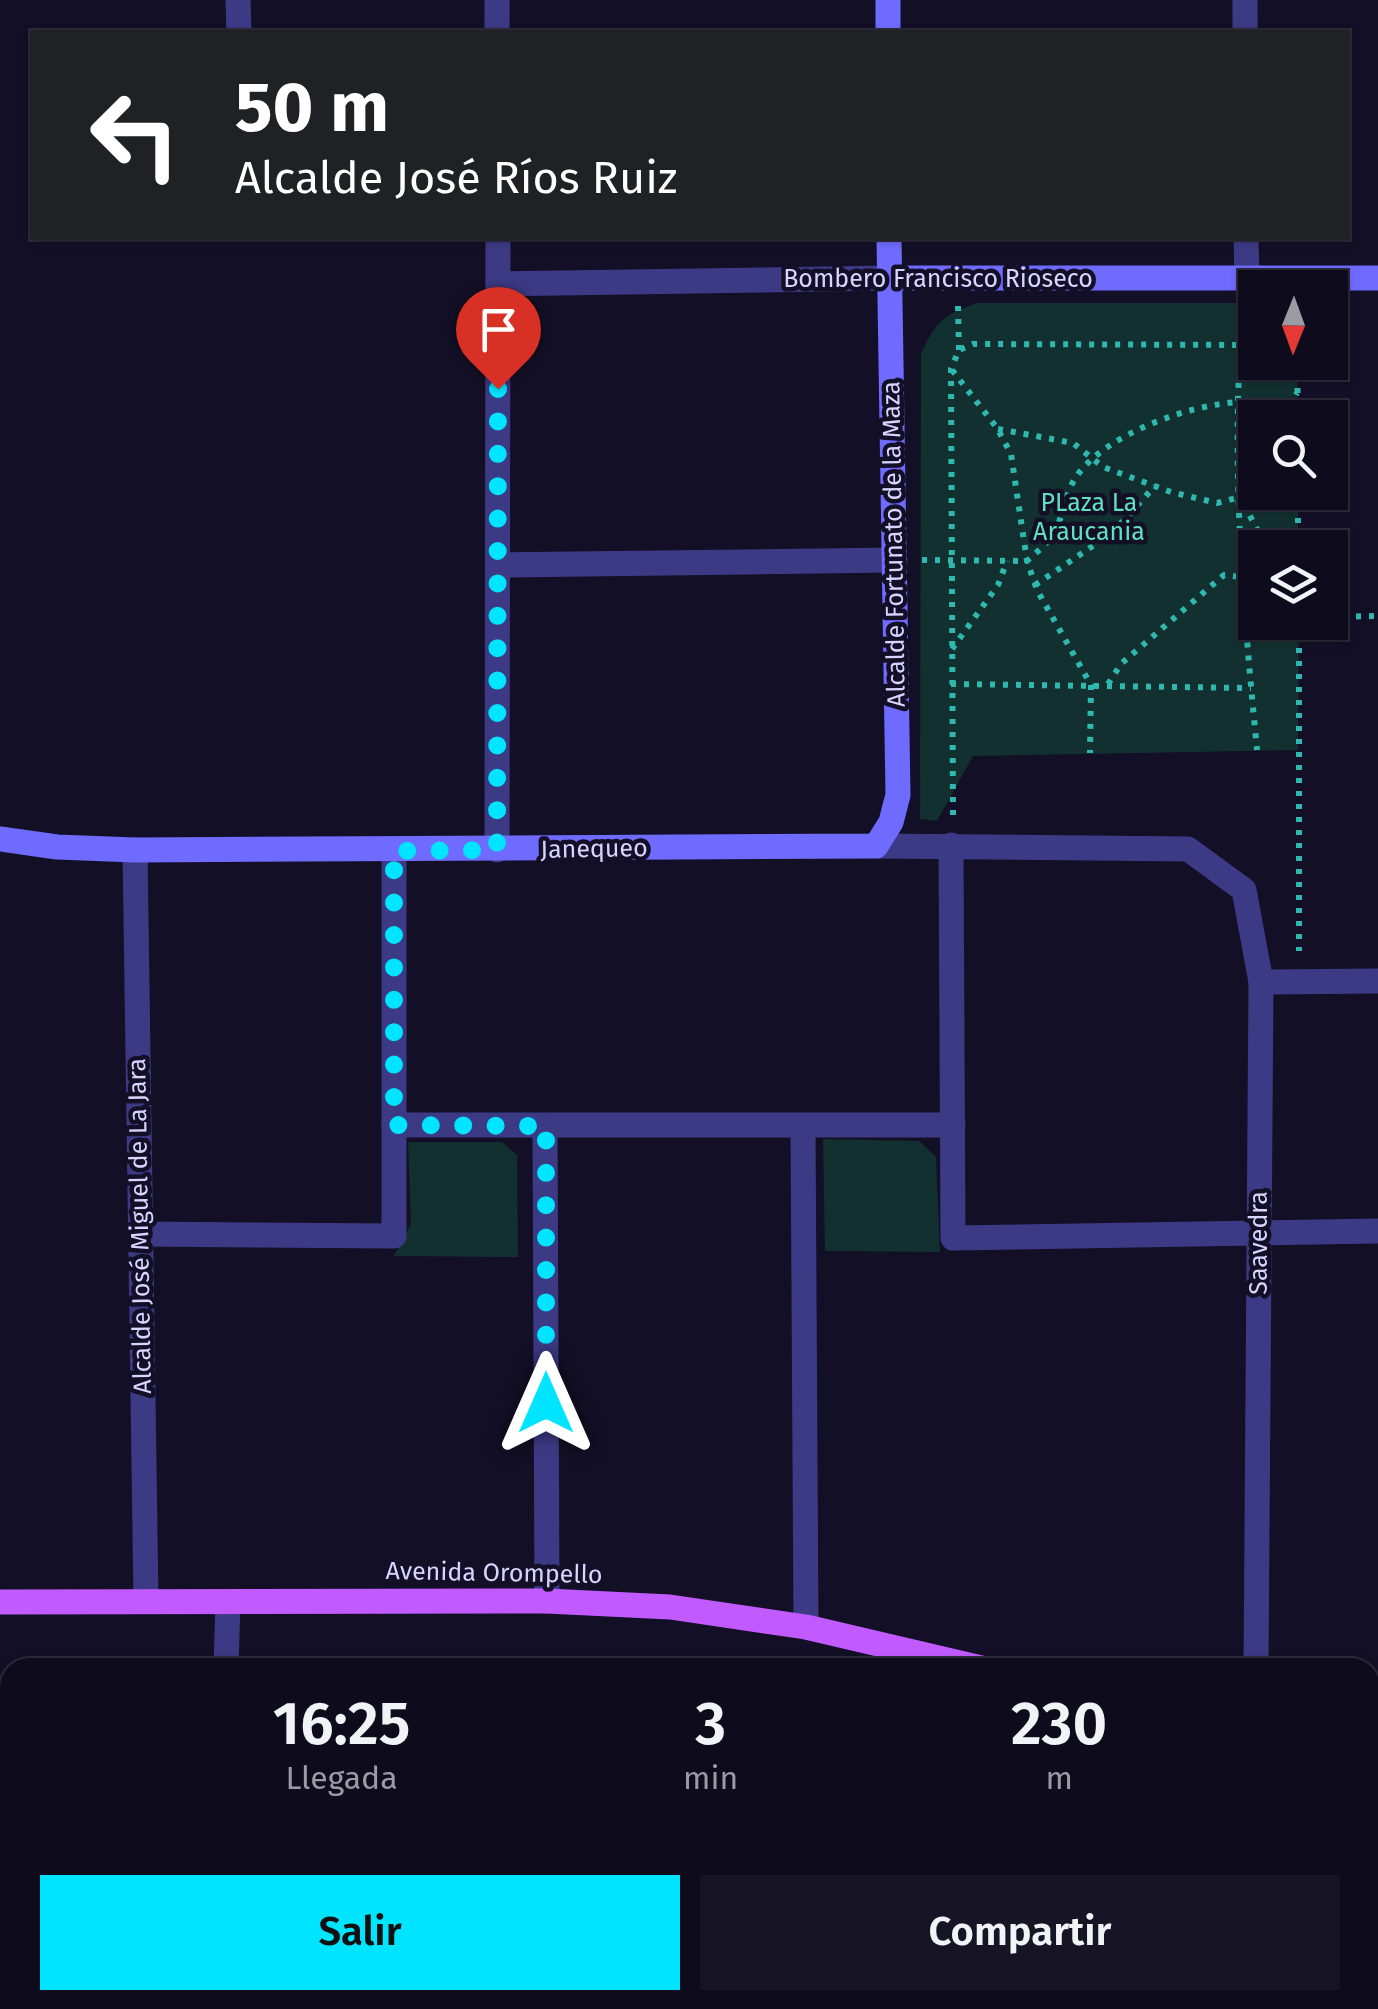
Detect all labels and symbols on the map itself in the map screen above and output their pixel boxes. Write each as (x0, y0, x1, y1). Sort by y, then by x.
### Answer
street label: Bombero Francisco Rioseco (783, 264, 1093, 294)
north arrow (1238, 270, 1348, 380)
pin (456, 287, 541, 390)
street label: Alcalde Fortunato de la Maza (876, 381, 912, 707)
park label: PLaza La Araucania (1033, 488, 1145, 547)
street label: Janequeo (540, 833, 648, 865)
street label: Alcalde José Miguel de La Jara (122, 1058, 158, 1394)
street label: Saavedra (1244, 1191, 1274, 1295)
position arrow (494, 1351, 598, 1455)
street label: Avenida Orompello (385, 1556, 603, 1590)

